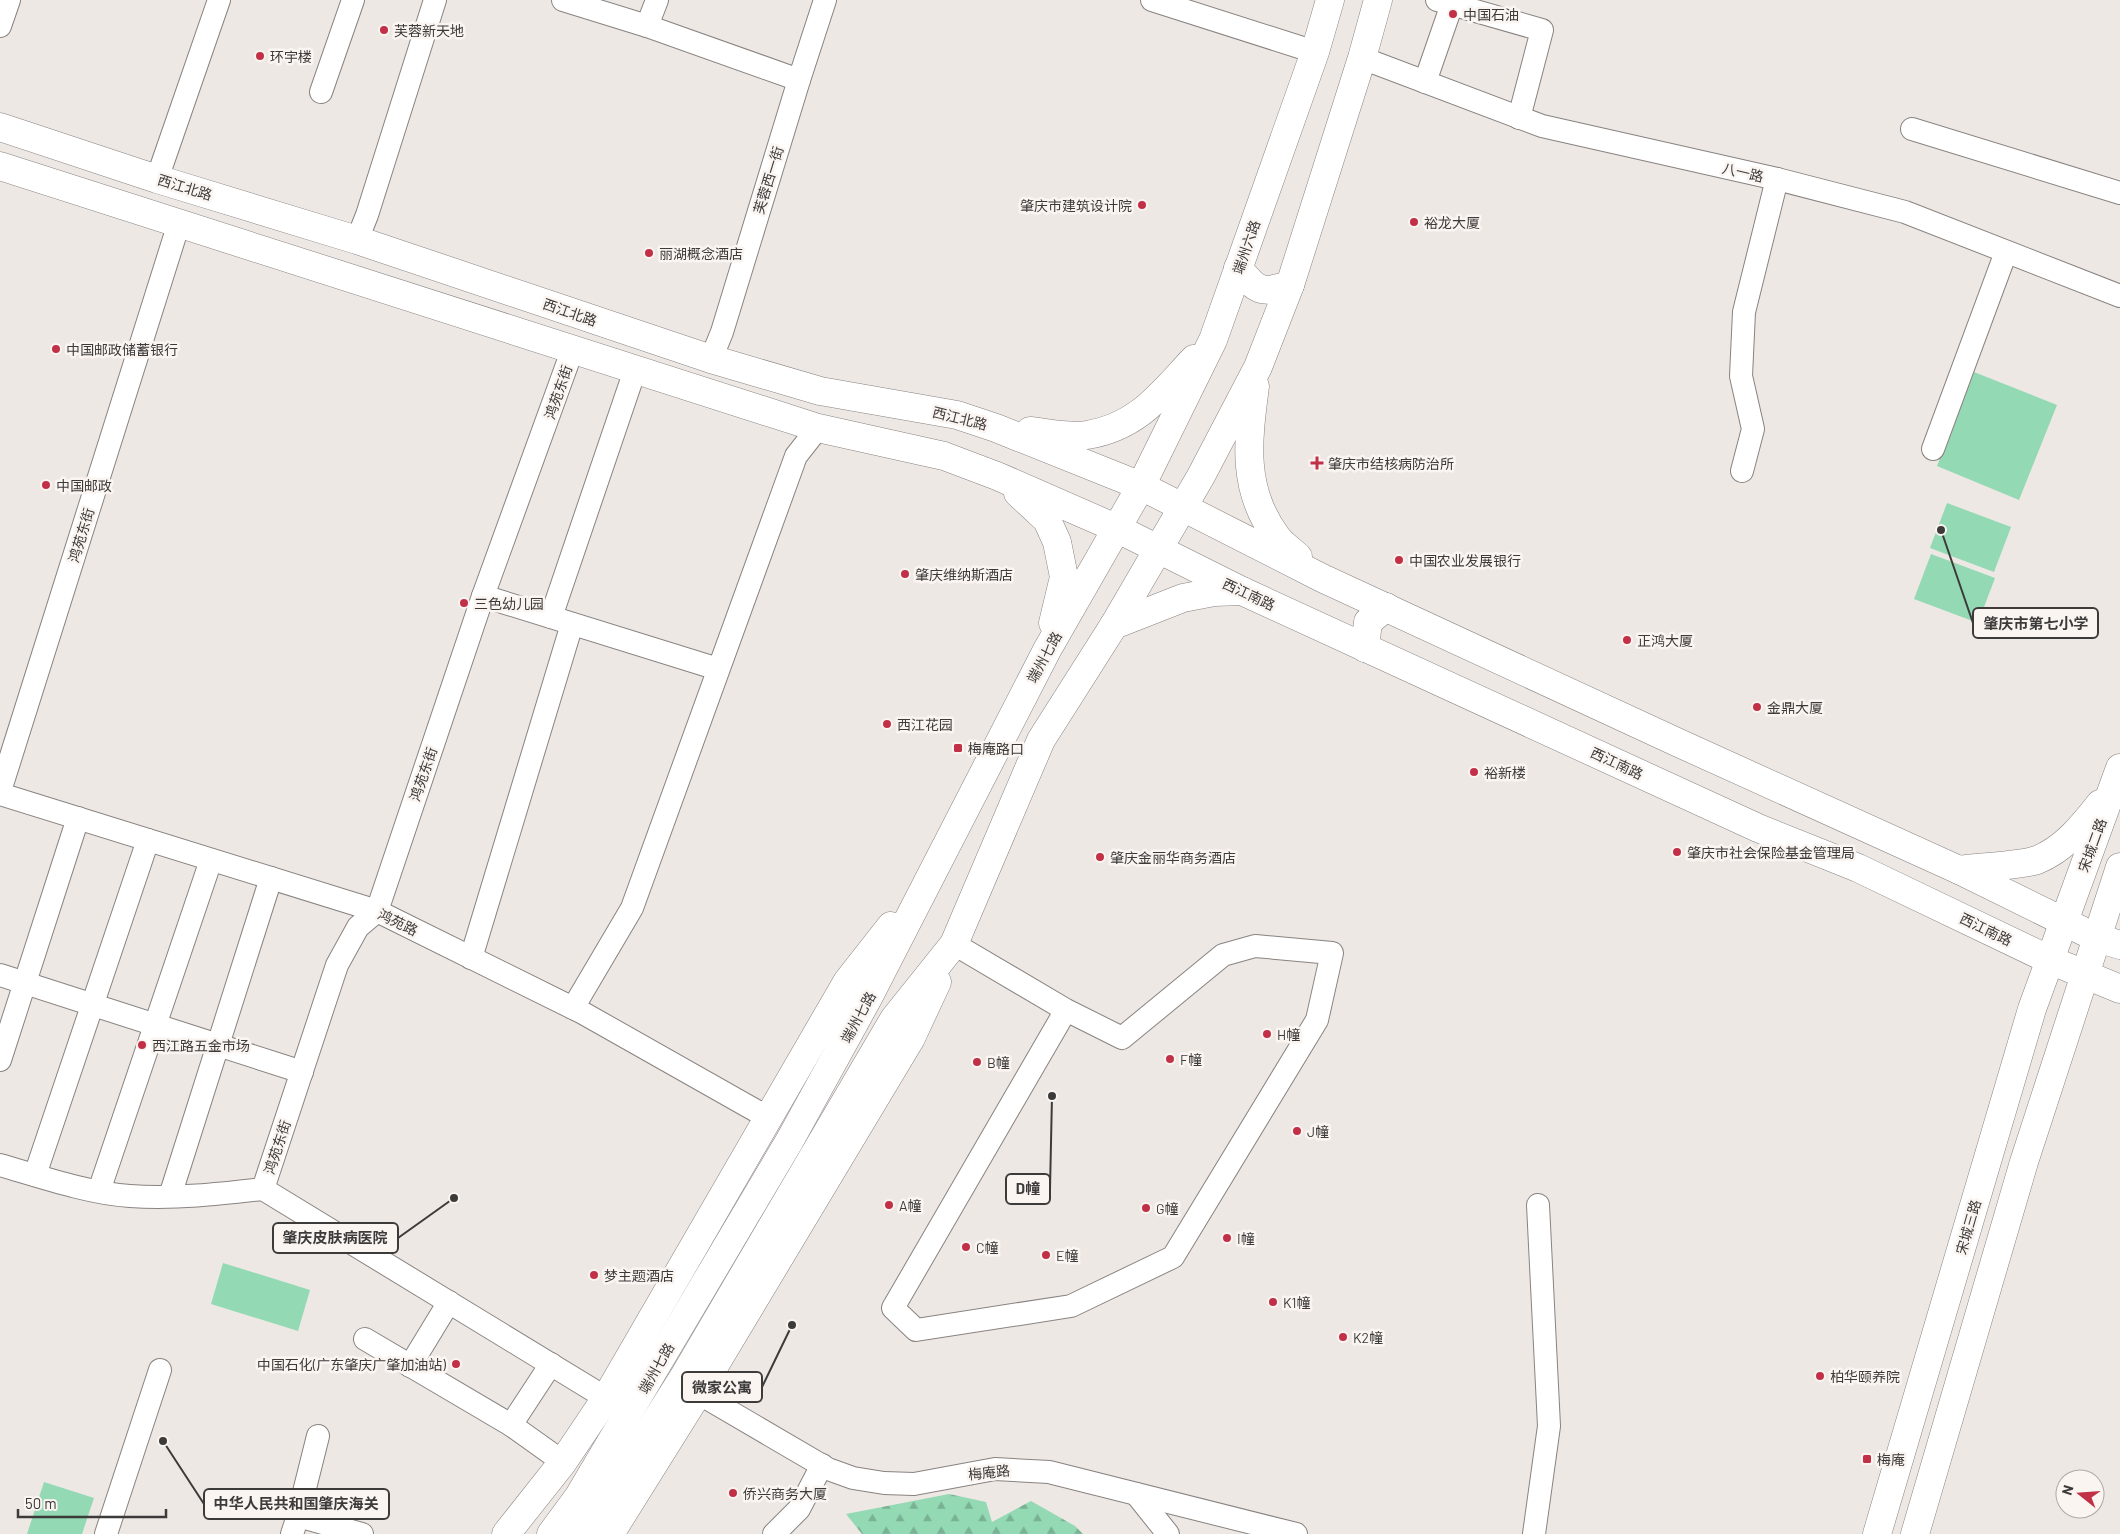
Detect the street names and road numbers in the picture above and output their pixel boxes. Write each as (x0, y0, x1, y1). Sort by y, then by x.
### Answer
street label: 芙蓉西一街 (750, 144, 786, 216)
street label: 八一路 (1721, 159, 1765, 185)
street label: 西江北路 (156, 171, 214, 203)
street label: 端州六路 (1229, 218, 1263, 276)
street label: 西江北路 (541, 295, 599, 329)
street label: 鸿苑东街 (541, 363, 575, 421)
street label: 西江北路 (931, 403, 989, 433)
street label: 鸿苑东街 (65, 506, 97, 564)
street label: 西江南路 (1220, 574, 1278, 614)
street label: 端州七路 (1023, 628, 1065, 686)
street label: 西江南路 (1588, 743, 1646, 783)
street label: 鸿苑东街 (406, 745, 440, 803)
street label: 宋城二路 (2074, 816, 2110, 874)
street label: 鸿苑路 (375, 905, 421, 939)
street label: 西江南路 (1957, 909, 2015, 949)
street label: 端州七路 (837, 988, 879, 1046)
street label: 鸿苑东街 (260, 1118, 294, 1176)
street label: 宋城三路 (1952, 1198, 1984, 1256)
street label: 端州七路 (635, 1340, 677, 1396)
street label: 梅庵路 (967, 1461, 1011, 1483)

